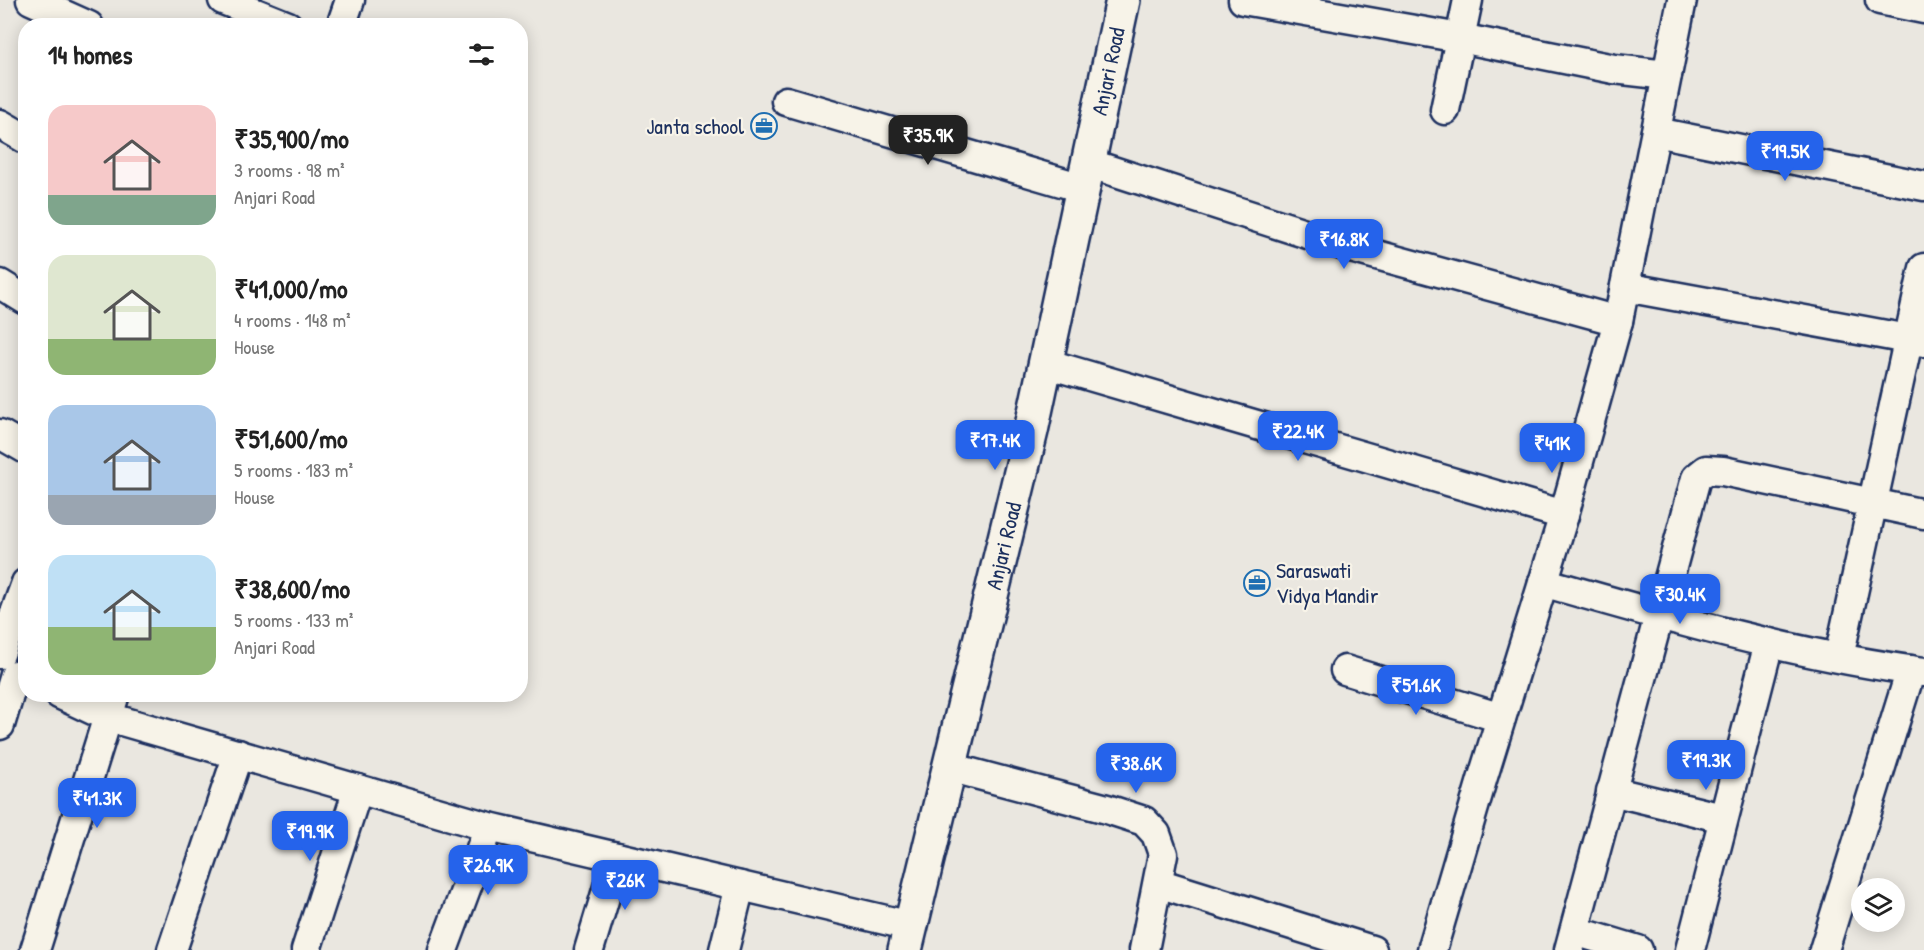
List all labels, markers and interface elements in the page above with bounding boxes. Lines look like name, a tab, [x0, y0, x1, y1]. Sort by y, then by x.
street label: Anjari Road	[1084, 24, 1132, 118]
text: 14 homes	[48, 37, 133, 72]
icon: filters	[465, 38, 498, 71]
place label: Janta school	[646, 111, 744, 141]
office icon: Janta school	[749, 111, 779, 141]
pin: ₹35.9K	[879, 115, 977, 166]
text: ₹35,900/mo	[234, 121, 349, 156]
text: ₹35.9K	[903, 121, 953, 148]
icon: home	[96, 129, 168, 201]
pin: ₹19.5K	[1736, 131, 1834, 182]
text: ₹19.5K	[1760, 137, 1810, 164]
text: 3 rooms · 98 m²	[234, 156, 345, 183]
text: Anjari Road	[234, 183, 315, 210]
pin: ₹16.8K	[1295, 219, 1393, 270]
text: ₹16.8K	[1319, 225, 1369, 252]
text: ₹41,000/mo	[234, 271, 347, 306]
icon: home	[96, 279, 168, 351]
text: 4 rooms · 148 m²	[234, 306, 351, 333]
text: House	[234, 333, 275, 360]
pin: ₹22.4K	[1249, 411, 1347, 462]
text: ₹22.4K	[1272, 417, 1324, 444]
pin: ₹17.4K	[946, 420, 1044, 471]
text: ₹51,600/mo	[234, 421, 347, 456]
pin: ₹41K	[1516, 423, 1588, 474]
text: ₹17.4K	[970, 426, 1020, 453]
icon: home	[96, 429, 168, 501]
text: ₹41K	[1534, 429, 1570, 456]
text: 5 rooms · 183 m²	[234, 456, 353, 483]
text: House	[234, 483, 275, 510]
street label: Anjari Road	[978, 499, 1028, 593]
place label: Saraswati Vidya Mandir	[1276, 555, 1379, 610]
office icon: Saraswati Vidya Mandir	[1242, 568, 1272, 598]
text: ₹38,600/mo	[234, 571, 350, 606]
pin: ₹30.4K	[1631, 574, 1729, 625]
icon: home	[96, 579, 168, 651]
text: ₹30.4K	[1654, 580, 1706, 607]
text: 5 rooms · 133 m²	[234, 606, 353, 633]
text: Anjari Road	[234, 633, 315, 660]
pin: ₹51.6K	[1367, 665, 1465, 716]
text: ₹51.6K	[1391, 671, 1441, 698]
pin: ₹19.3K	[1657, 740, 1755, 791]
pin: ₹38.6K	[1087, 743, 1185, 794]
text: ₹19.3K	[1681, 746, 1731, 773]
text: ₹38.6K	[1110, 749, 1162, 776]
pin: ₹41.3K	[48, 778, 146, 829]
text: ₹41.3K	[72, 784, 122, 811]
pin: ₹19.9K	[261, 811, 359, 862]
text: ₹19.9K	[286, 817, 334, 844]
pin: ₹26.9K	[439, 845, 537, 896]
text: ₹26.9K	[463, 851, 513, 878]
pin: ₹26K	[589, 860, 661, 911]
text: ₹26K	[605, 866, 645, 893]
map controls	[1851, 878, 1905, 932]
button: layers	[1851, 878, 1905, 932]

